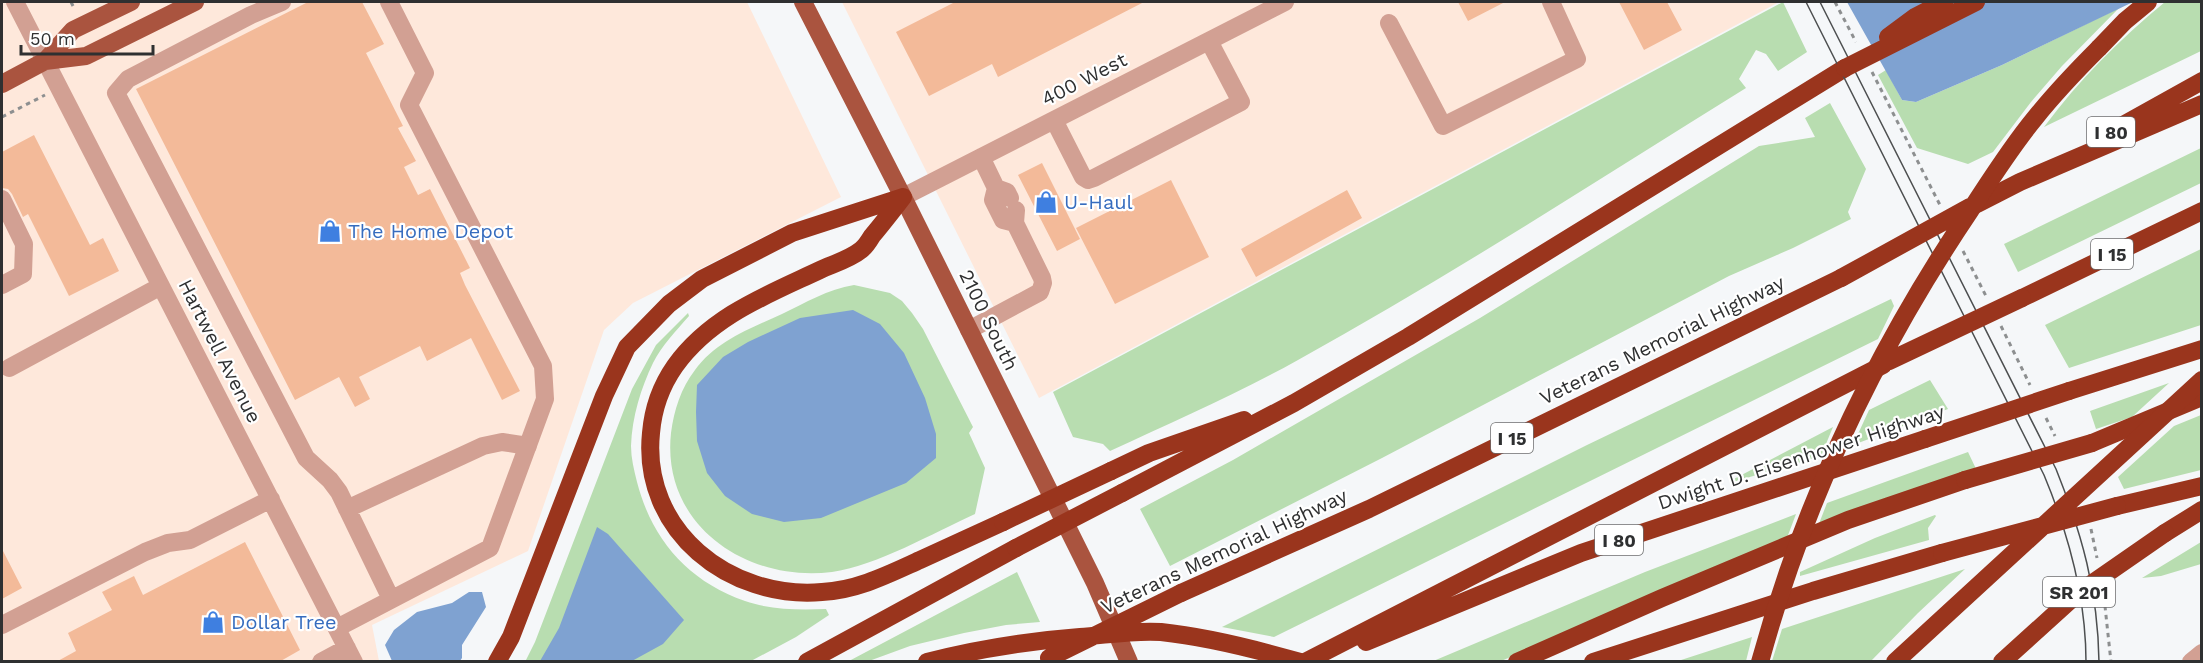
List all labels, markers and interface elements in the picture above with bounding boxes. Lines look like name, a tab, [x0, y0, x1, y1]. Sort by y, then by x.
scale bar	[21, 18, 153, 56]
text: 50 m	[30, 28, 75, 49]
street label: 400 West	[1037, 47, 1131, 111]
road number: I 80	[2087, 117, 2135, 147]
shop icon: U-Haul	[1033, 189, 1059, 215]
place label: U-Haul	[1064, 190, 1133, 214]
shop icon: The Home Depot	[317, 218, 343, 244]
place label: The Home Depot	[348, 219, 514, 243]
road number: I 15	[2091, 239, 2133, 269]
street label: 2100 South	[954, 266, 1024, 374]
street label: Veterans Memorial Highway	[1536, 270, 1789, 410]
street label: Hartwell Avenue	[173, 275, 267, 427]
street label: Dwight D. Eisenhower Highway	[1655, 399, 1948, 515]
road number: I 15	[1491, 423, 1533, 453]
street label: Veterans Memorial Highway	[1097, 483, 1352, 619]
road number: I 80	[1595, 525, 1643, 555]
road number: SR 201	[2043, 577, 2115, 607]
shop icon: Dollar Tree	[200, 609, 226, 635]
place label: Dollar Tree	[231, 610, 337, 634]

